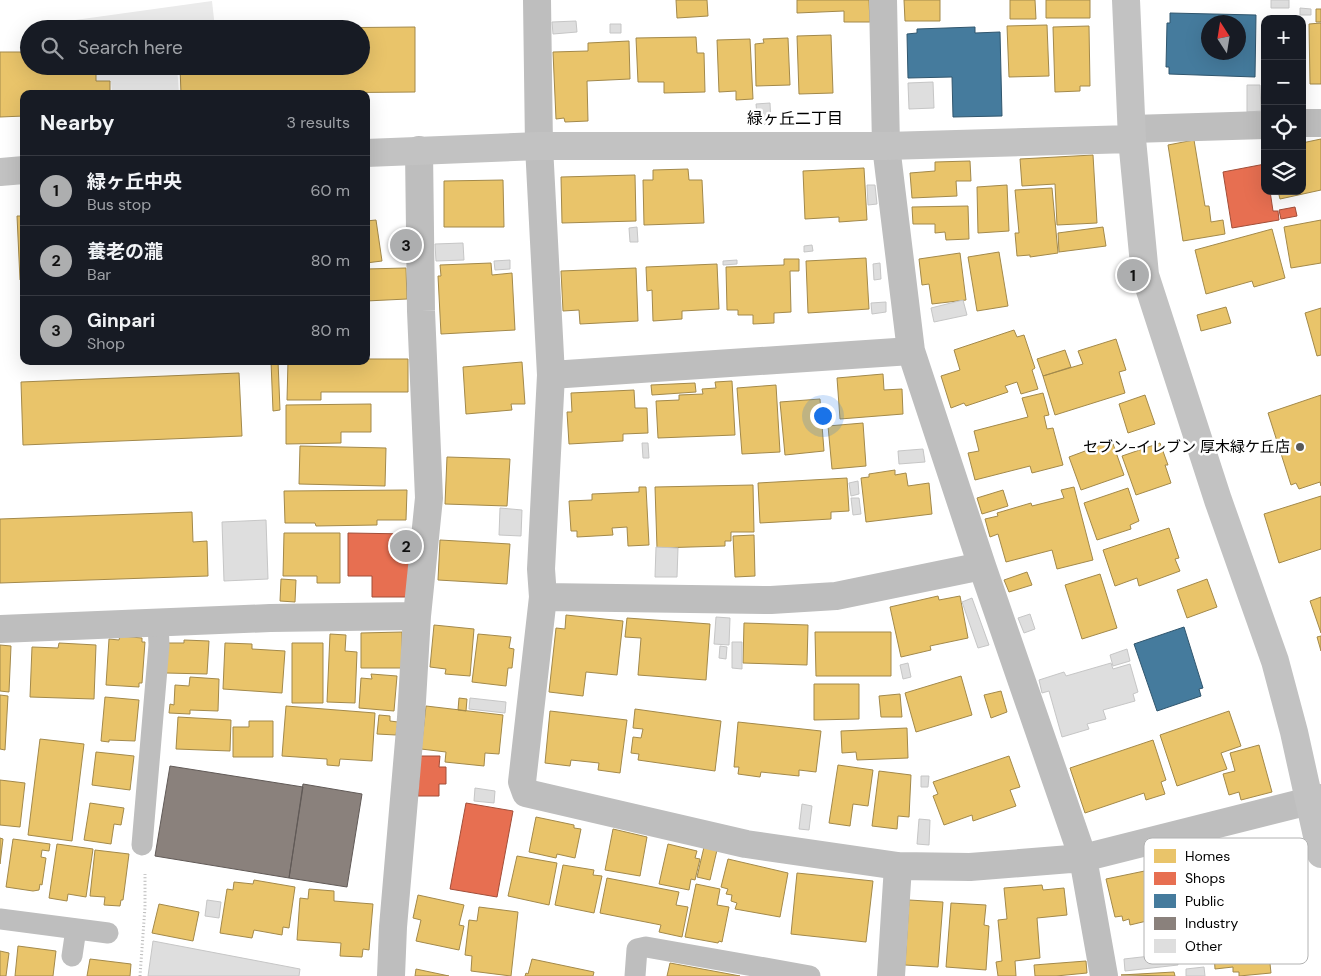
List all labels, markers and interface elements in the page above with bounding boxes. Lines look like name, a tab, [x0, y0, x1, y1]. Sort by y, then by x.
north arrow	[1201, 15, 1246, 60]
map controls	[1261, 15, 1306, 195]
button: +	[1261, 15, 1306, 60]
search box	[20, 20, 370, 75]
icon: search	[38, 34, 66, 62]
text: Search here	[78, 35, 183, 60]
button: −	[1261, 60, 1306, 105]
button: locate	[1261, 105, 1306, 150]
district label: 緑ヶ丘二丁目	[747, 108, 843, 129]
text: Nearby	[40, 109, 114, 137]
text: 3 results	[287, 112, 350, 133]
button: layers	[1261, 150, 1306, 195]
text: 緑ヶ丘中央	[87, 169, 182, 194]
text: 1	[53, 180, 59, 201]
text: 60 m	[310, 180, 350, 201]
text: Bus stop	[87, 194, 151, 215]
pin: 3	[390, 226, 422, 264]
text: 養老の瀧	[87, 239, 163, 264]
text: 2	[51, 250, 61, 271]
text: 80 m	[311, 250, 350, 271]
pin: 1	[1117, 256, 1149, 294]
text: Bar	[87, 264, 111, 285]
text: Ginpari	[87, 308, 155, 333]
text: 3	[51, 320, 61, 341]
text: 80 m	[311, 320, 350, 341]
text: Shop	[87, 333, 125, 354]
your location	[810, 403, 836, 429]
place label: セブン-イレブン 厚木緑ケ丘店	[1083, 437, 1290, 457]
marker: セブン-イレブン 厚木緑ケ丘店	[1294, 441, 1306, 453]
pin: 2	[390, 527, 422, 565]
legend	[1144, 838, 1308, 964]
text: Homes	[1185, 847, 1230, 865]
text: Shops	[1185, 869, 1225, 887]
text: Public	[1185, 892, 1224, 910]
text: Industry	[1185, 914, 1238, 932]
text: Other	[1185, 937, 1223, 955]

